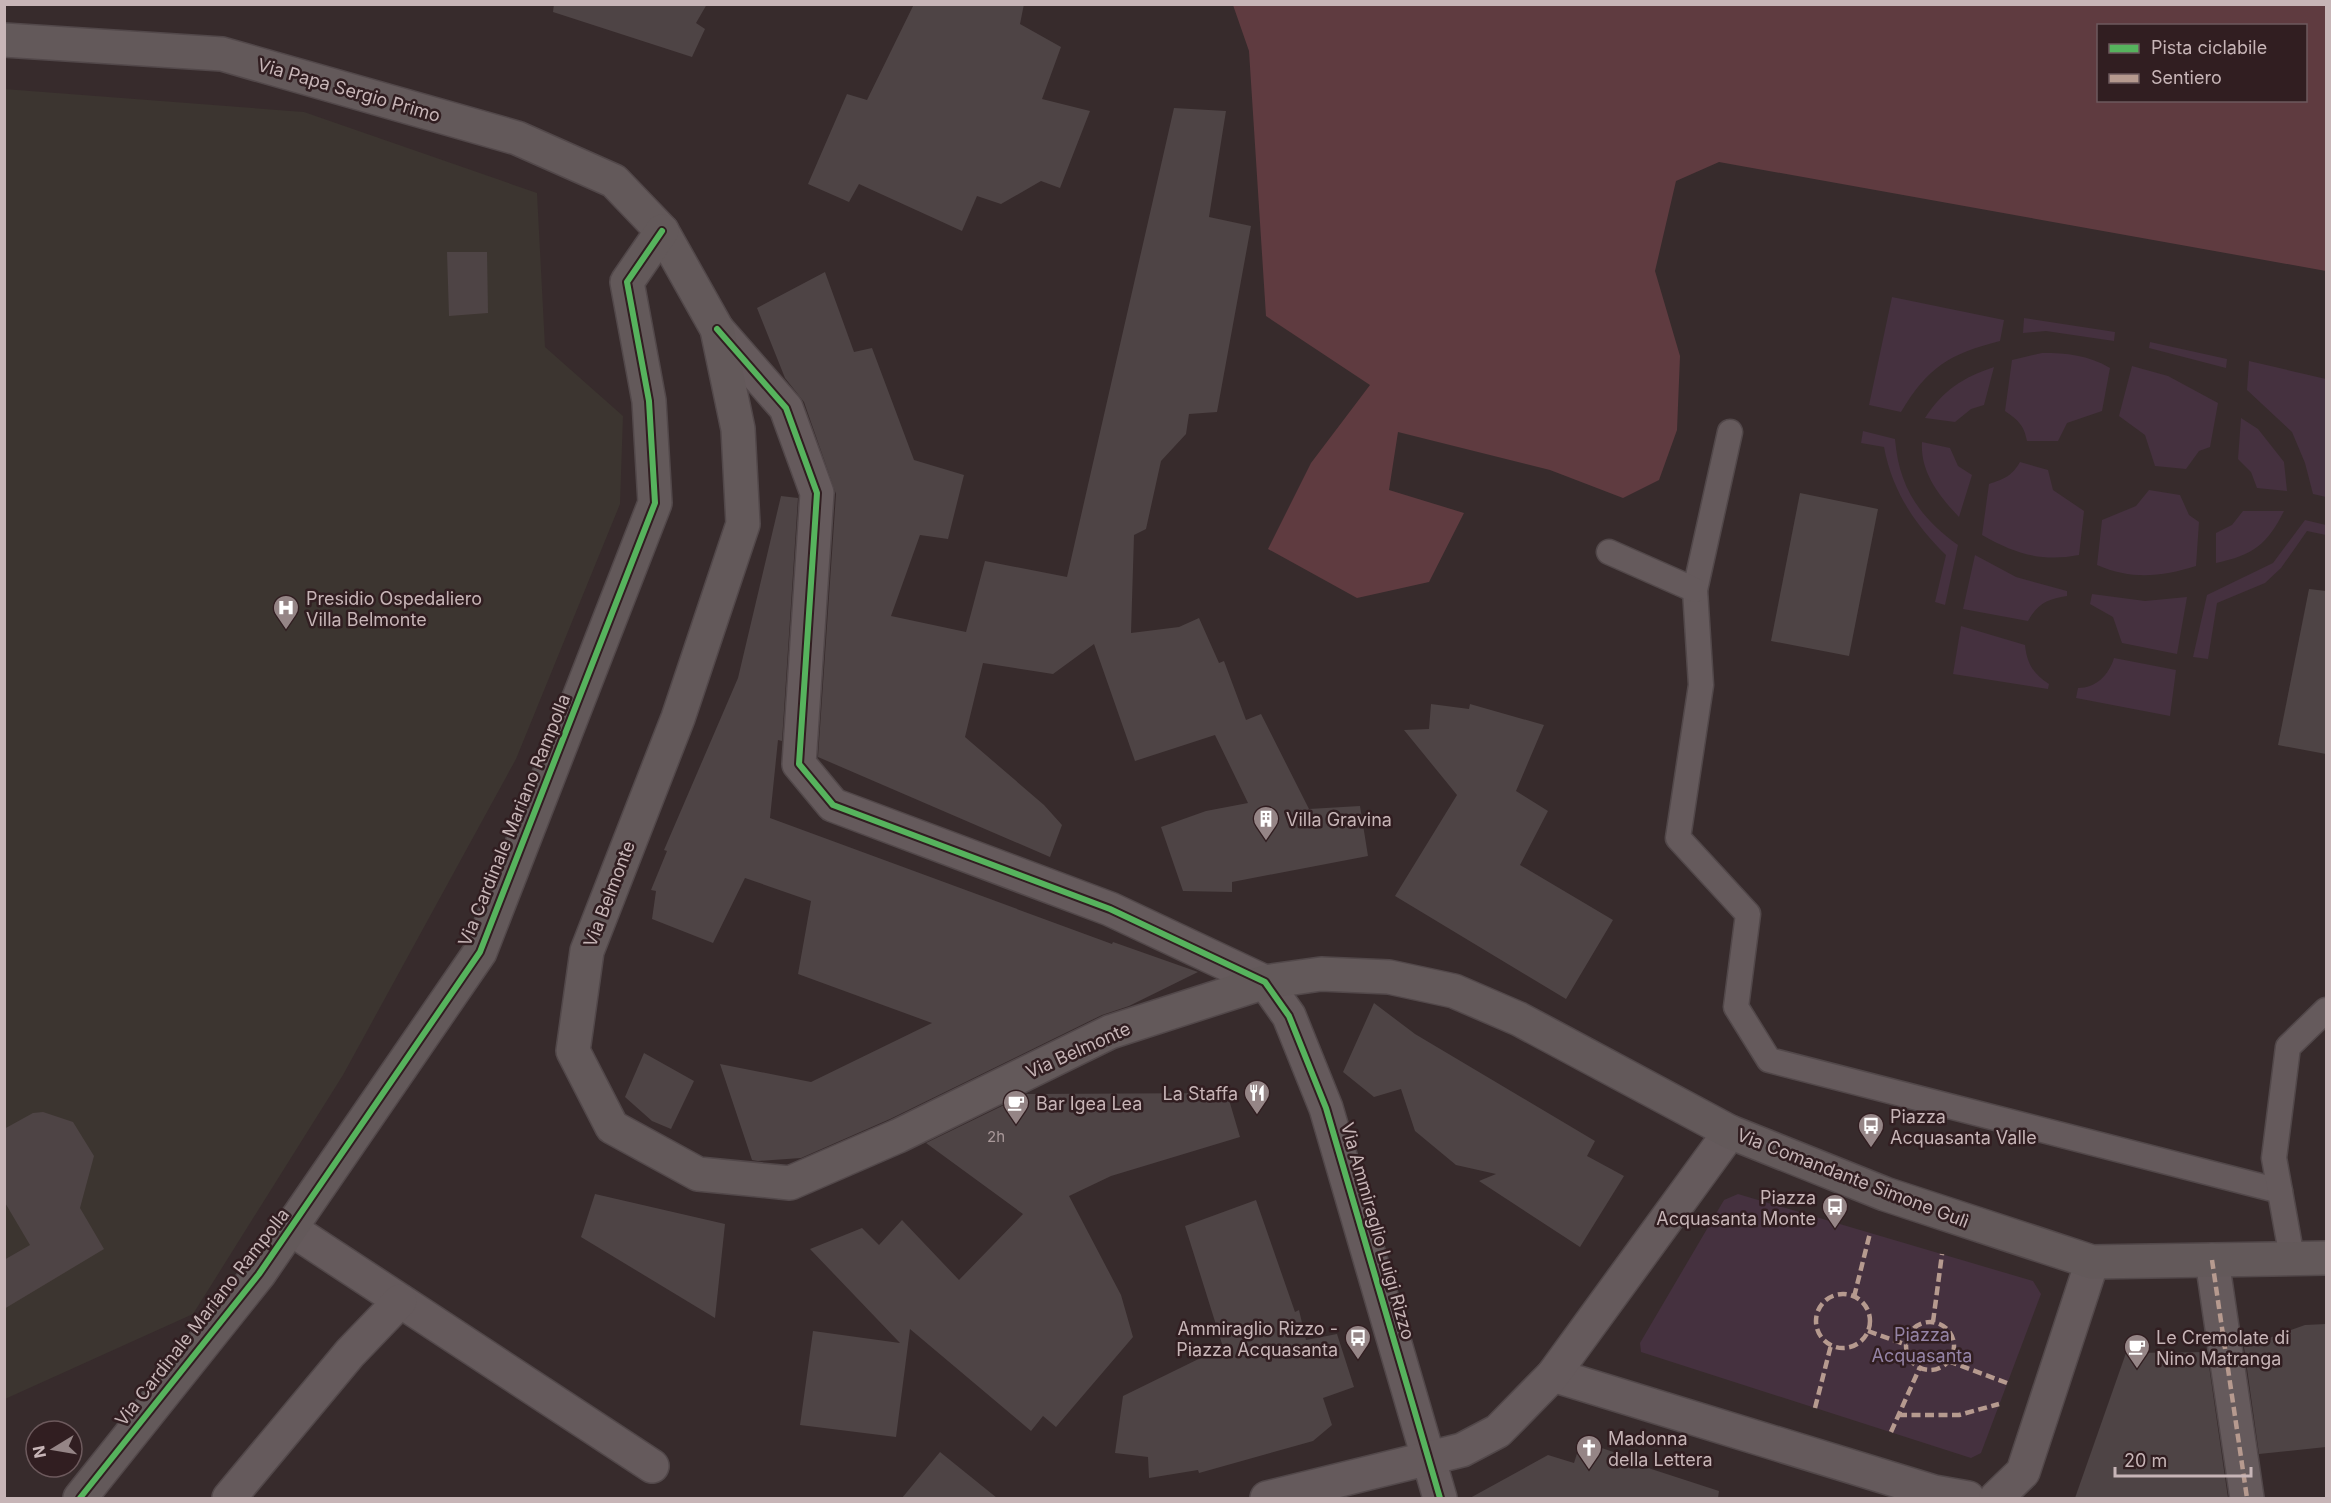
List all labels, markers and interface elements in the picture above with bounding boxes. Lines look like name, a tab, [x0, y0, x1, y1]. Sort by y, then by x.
legend	[2097, 24, 2307, 102]
text: Pista ciclabile	[2151, 37, 2267, 58]
street label: Via Papa Sergio Primo	[255, 54, 443, 126]
text: Sentiero	[2151, 67, 2222, 88]
place label: Presidio Ospedaliero Villa Belmonte	[306, 588, 482, 630]
hospital icon: Presidio Ospedaliero Villa Belmonte	[271, 593, 301, 631]
street label: Via Cardinale Mariano Rampolla	[454, 691, 574, 949]
building icon: Villa Gravina	[1251, 804, 1281, 842]
place label: Villa Gravina	[1286, 809, 1392, 830]
street label: Via Belmonte	[579, 838, 639, 950]
street label: Via Belmonte	[1023, 1018, 1133, 1082]
restaurant icon: La Staffa	[1242, 1078, 1272, 1116]
place label: La Staffa	[1163, 1083, 1238, 1104]
cafe icon: Bar Igea Lea	[1001, 1088, 1031, 1126]
place label: Bar Igea Lea	[1036, 1093, 1142, 1114]
place label: Piazza Acquasanta Valle	[1890, 1106, 2037, 1148]
bus stop icon: Piazza Acquasanta Valle	[1856, 1111, 1886, 1149]
street label: Via Ammiraglio Luigi Rizzo	[1337, 1120, 1419, 1342]
street label: Via Comandante Simone Gulì	[1734, 1124, 1972, 1232]
house number: 2h	[987, 1127, 1005, 1146]
place label: Piazza Acquasanta Monte	[1656, 1187, 1816, 1229]
bus stop icon: Piazza Acquasanta Monte	[1820, 1192, 1850, 1230]
street label: Via Cardinale Mariano Rampolla	[111, 1204, 293, 1430]
place label: Ammiraglio Rizzo - Piazza Acquasanta	[1176, 1318, 1338, 1360]
bus stop icon: Ammiraglio Rizzo - Piazza Acquasanta	[1343, 1323, 1373, 1361]
park label: Piazza Acquasanta	[1872, 1324, 1972, 1366]
place label: Le Cremolate di Nino Matranga	[2156, 1327, 2290, 1369]
cafe icon: Le Cremolate di Nino Matranga	[2122, 1332, 2152, 1370]
north arrow	[24, 1419, 84, 1479]
place label: Madonna della Lettera	[1608, 1428, 1713, 1470]
church icon: Madonna della Lettera	[1574, 1433, 1604, 1471]
scale bar	[2115, 1440, 2252, 1478]
text: N	[28, 1444, 50, 1460]
text: 20 m	[2124, 1450, 2167, 1471]

